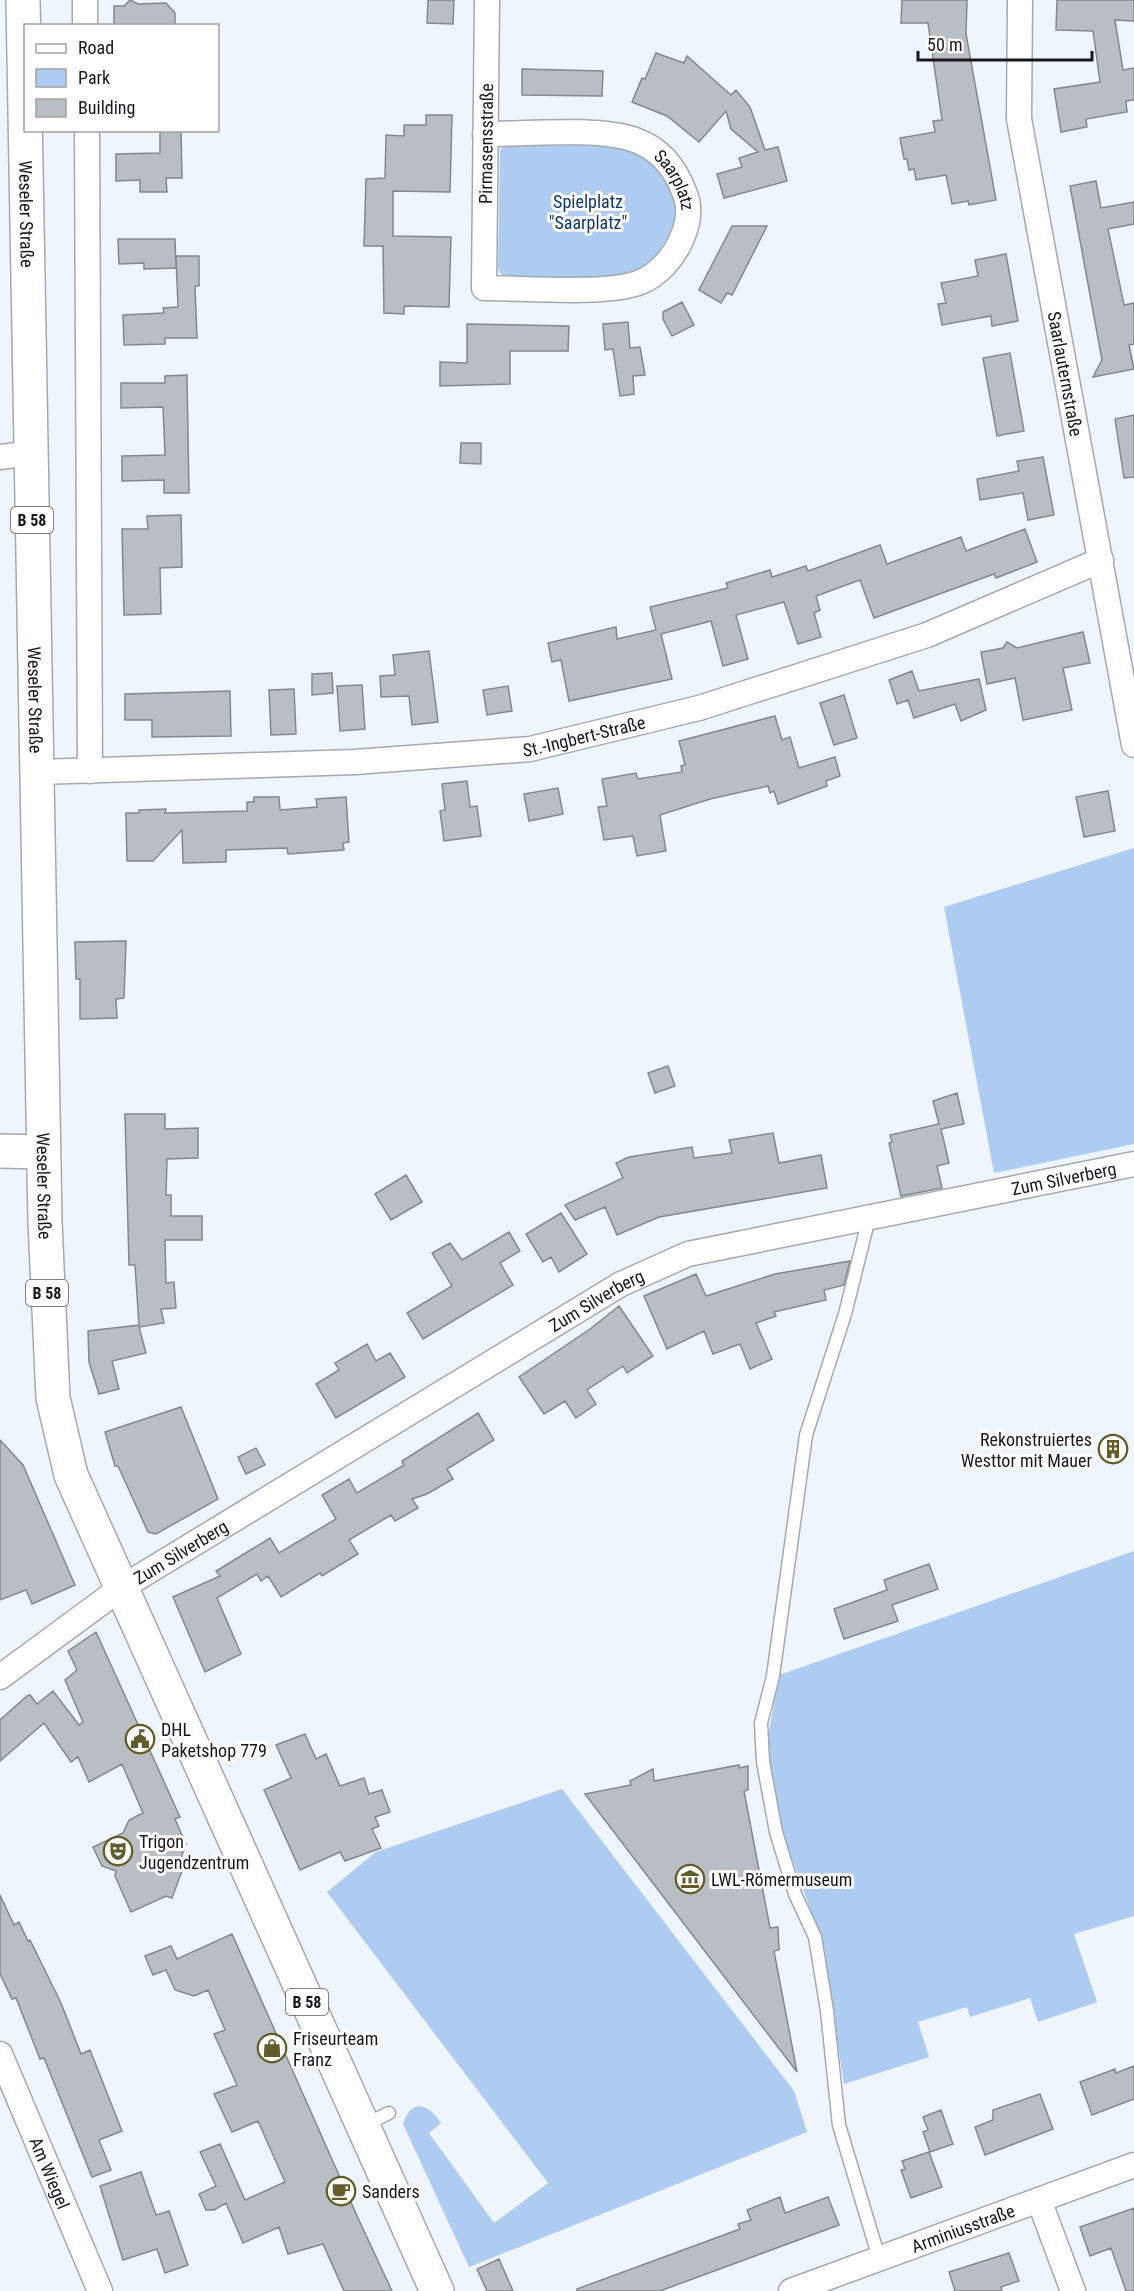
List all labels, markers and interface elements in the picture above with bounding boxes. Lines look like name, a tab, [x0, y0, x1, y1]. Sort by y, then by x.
legend	[24, 24, 219, 132]
scale bar	[918, 24, 1092, 62]
text: 50 m	[927, 34, 962, 55]
text: Road	[78, 37, 114, 58]
text: Park	[78, 67, 110, 88]
street label: Pirmasensstraße	[474, 83, 497, 204]
text: Building	[78, 97, 135, 118]
street label: Saarplatz	[650, 145, 699, 211]
street label: Weseler Straße	[15, 160, 38, 268]
park label: Spielplatz "Saarplatz"	[549, 191, 627, 233]
street label: Saarlauternstraße	[1044, 310, 1088, 438]
road number: B 58	[11, 507, 53, 533]
street label: Weseler Straße	[24, 646, 47, 754]
street label: St.-Ingbert-Straße	[522, 711, 647, 760]
street label: Weseler Straße	[33, 1132, 56, 1240]
street label: Zum Silverberg	[1009, 1157, 1118, 1199]
street label: Zum Silverberg	[545, 1265, 647, 1336]
road number: B 58	[26, 1280, 68, 1306]
place label: Rekonstruiertes Westtor mit Mauer	[961, 1429, 1093, 1471]
building icon: Rekonstruiertes Westtor mit Mauer	[1097, 1433, 1129, 1465]
street label: Zum Silverberg	[130, 1515, 232, 1588]
place label: DHL Paketshop 779	[161, 1719, 267, 1761]
public building icon: DHL Paketshop 779	[124, 1723, 156, 1755]
place label: Trigon Jugendzentrum	[139, 1831, 249, 1873]
theatre icon: Trigon Jugendzentrum	[102, 1835, 134, 1867]
museum icon: LWL-Römermuseum	[674, 1863, 706, 1895]
place label: LWL-Römermuseum	[711, 1869, 852, 1890]
road number: B 58	[286, 1989, 328, 2015]
place label: Friseurteam Franz	[293, 2028, 378, 2070]
shop icon: Friseurteam Franz	[256, 2032, 288, 2064]
street label: Am Wiegel	[26, 2134, 75, 2212]
cafe icon: Sanders	[325, 2175, 357, 2207]
place label: Sanders	[362, 2181, 420, 2202]
street label: Arminiusstraße	[908, 2199, 1017, 2256]

